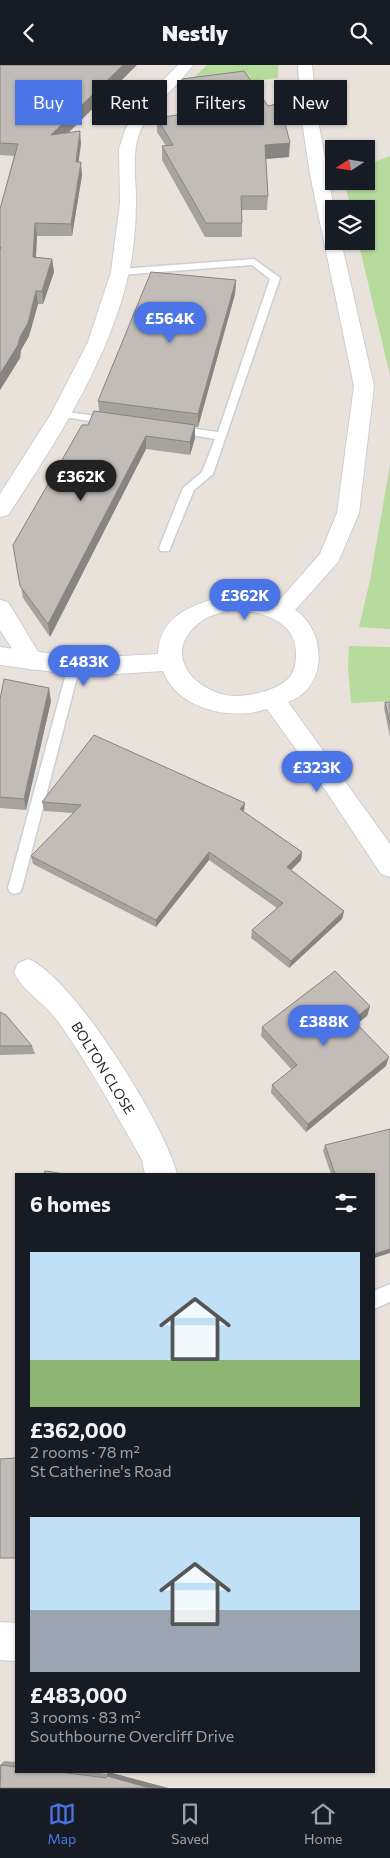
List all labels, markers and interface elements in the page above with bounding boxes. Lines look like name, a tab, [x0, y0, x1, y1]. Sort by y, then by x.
icon: back	[15, 19, 43, 47]
text: Nestly	[162, 19, 228, 46]
icon: search	[347, 19, 375, 47]
chip: Buy	[15, 80, 82, 125]
chip: Rent	[92, 80, 167, 125]
chip: Filters	[177, 80, 264, 125]
chip: New	[274, 80, 347, 125]
north arrow	[325, 140, 375, 190]
map controls	[325, 140, 375, 250]
button: layers	[325, 200, 375, 250]
pin: £564K	[135, 301, 205, 344]
text: £564K	[145, 308, 195, 327]
pin: £362K	[46, 459, 116, 502]
text: £362K	[56, 466, 106, 485]
pin: £362K	[210, 579, 280, 621]
text: £362K	[220, 585, 270, 604]
pin: £483K	[49, 645, 119, 687]
text: £483K	[59, 651, 109, 670]
pin: £323K	[282, 751, 352, 793]
text: £323K	[293, 757, 341, 776]
pin: £388K	[289, 1005, 359, 1047]
text: £388K	[299, 1011, 349, 1030]
street label: BOLTON CLOSE	[68, 1018, 139, 1117]
icon: filters	[332, 1189, 360, 1217]
text: 6 homes	[30, 1191, 111, 1216]
icon: home	[150, 1284, 240, 1374]
text: £362,000	[30, 1417, 127, 1442]
text: 2 rooms · 78 m²	[30, 1442, 140, 1461]
text: St Catherine's Road	[30, 1461, 171, 1480]
icon: home	[150, 1549, 240, 1639]
text: £483,000	[30, 1682, 127, 1707]
text: 3 rooms · 83 m²	[30, 1707, 141, 1726]
text: Southbourne Overcliff Drive	[30, 1726, 234, 1745]
tab: Map	[47, 1800, 76, 1847]
tab: Saved	[171, 1800, 209, 1847]
tab: Home	[304, 1800, 343, 1847]

